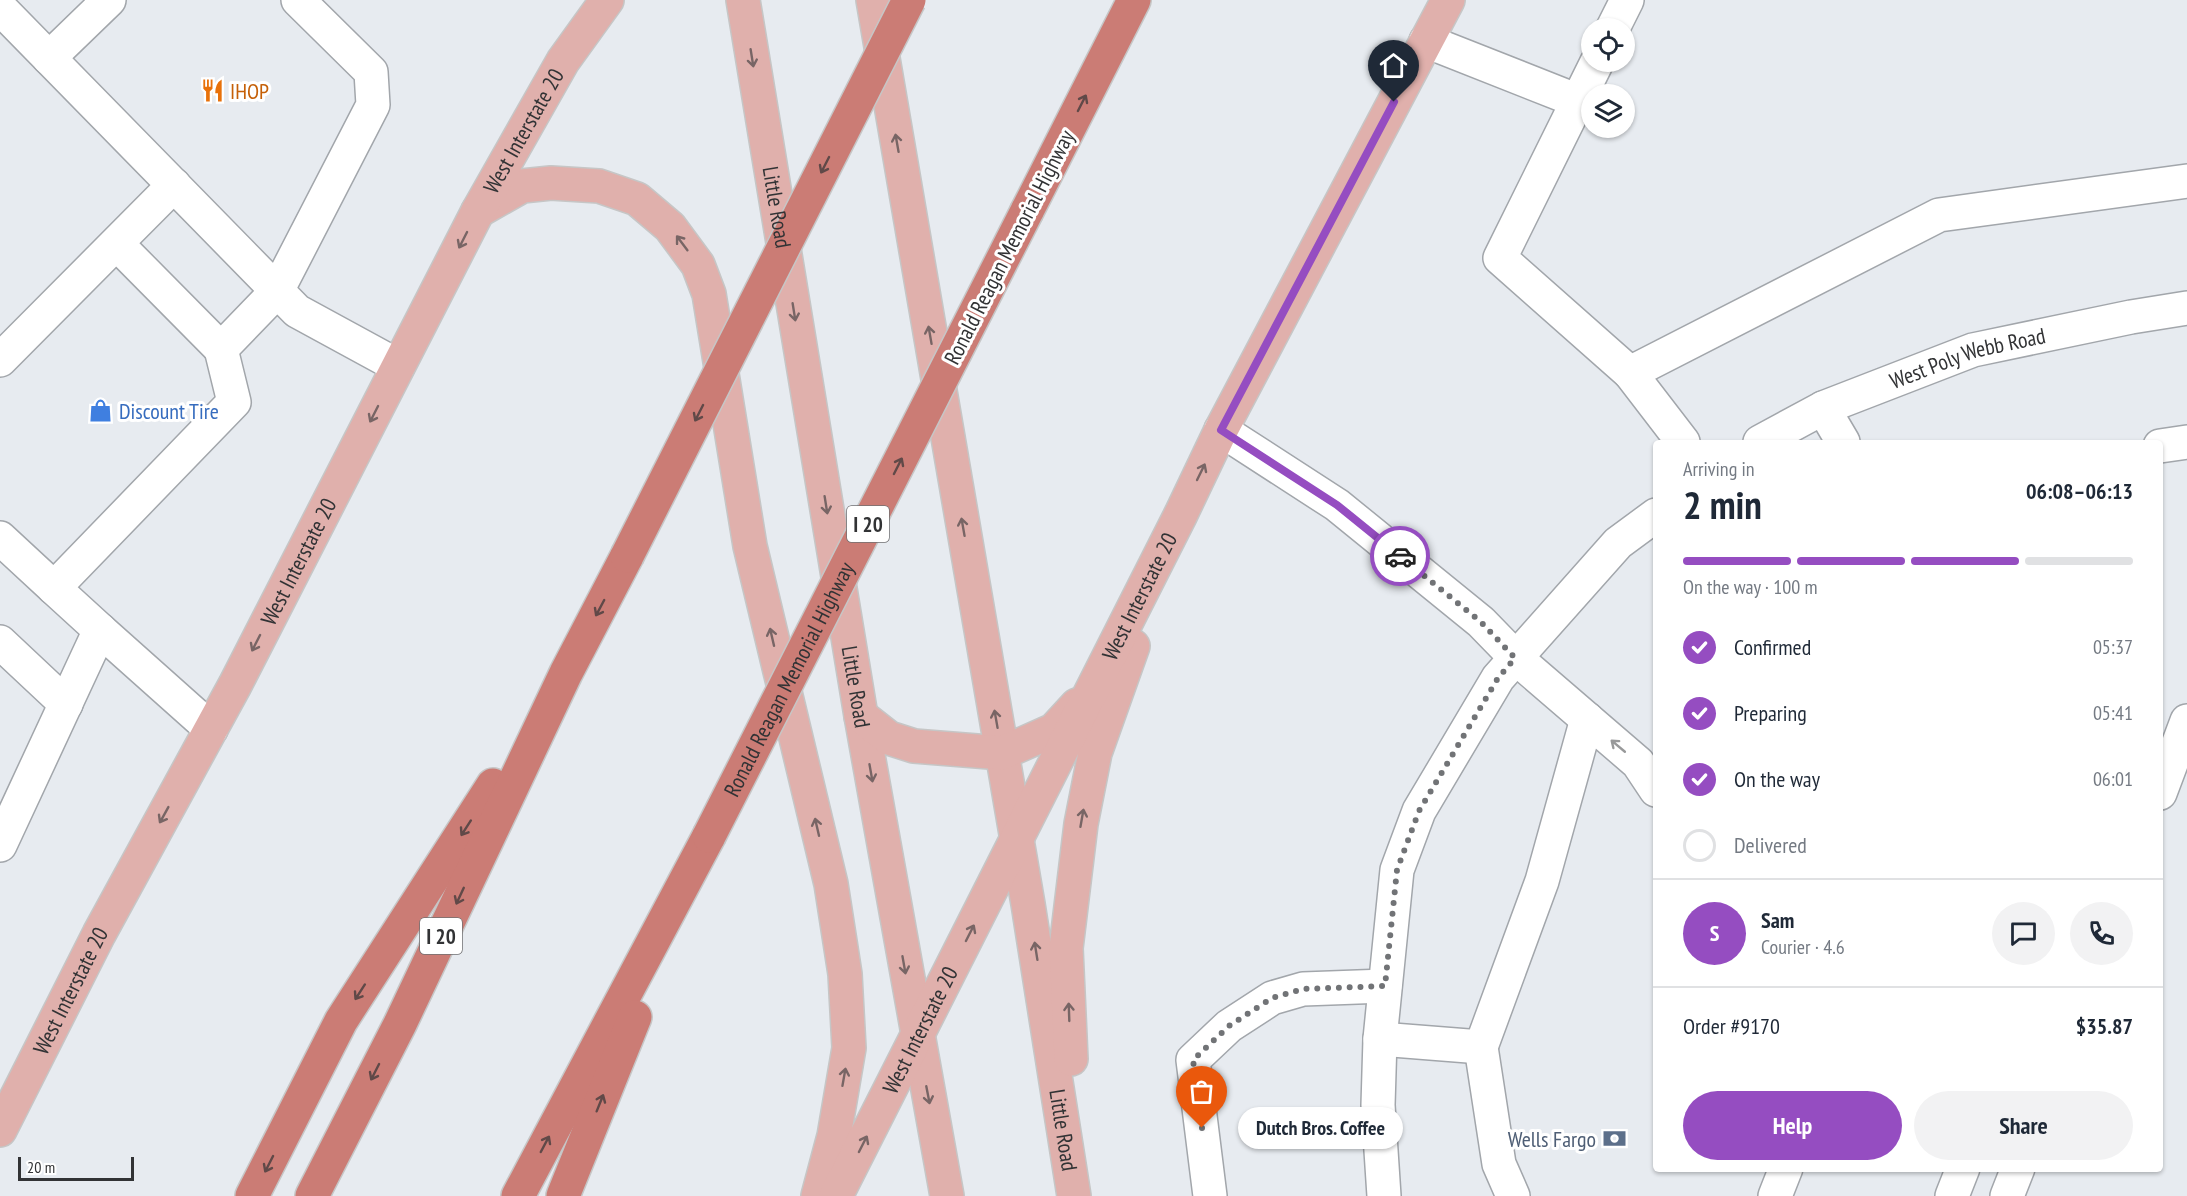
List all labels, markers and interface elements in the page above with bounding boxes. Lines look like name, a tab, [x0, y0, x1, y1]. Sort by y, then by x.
map controls	[1581, 18, 1635, 138]
button: locate	[1581, 18, 1635, 72]
pin	[1368, 40, 1419, 102]
one-way arrow	[747, 47, 758, 67]
icon: home	[1377, 49, 1410, 82]
street label: West Interstate 20	[477, 64, 570, 198]
place label: IHOP	[230, 77, 269, 105]
restaurant icon: IHOP	[199, 78, 225, 104]
button: layers	[1581, 84, 1635, 138]
one-way arrow	[1077, 94, 1089, 112]
street label: Ronald Reagan Memorial Highway	[938, 124, 1081, 369]
one-way arrow	[891, 133, 902, 153]
one-way arrow	[819, 155, 831, 173]
street label: Little Road	[757, 164, 798, 250]
one-way arrow	[457, 231, 469, 248]
one-way arrow	[676, 236, 688, 252]
one-way arrow	[789, 302, 800, 322]
street label: West Poly Webb Road	[1886, 321, 2048, 395]
one-way arrow	[924, 326, 935, 345]
place label: Discount Tire	[119, 397, 219, 425]
shop icon: Discount Tire	[88, 398, 114, 424]
one-way arrow	[368, 404, 379, 422]
one-way arrow	[693, 404, 704, 422]
text: Arriving in	[1683, 456, 1755, 482]
one-way arrow	[892, 457, 904, 475]
one-way arrow	[1196, 463, 1208, 481]
text: 06:08–06:13	[2026, 477, 2133, 505]
text: 2 min	[1683, 479, 1762, 530]
street label: West Interstate 20	[254, 493, 342, 630]
one-way arrow	[821, 494, 832, 514]
road number: I 20	[847, 506, 889, 542]
one-way arrow	[957, 518, 968, 537]
courier	[1370, 526, 1430, 586]
street label: West Interstate 20	[1096, 528, 1183, 665]
icon: car	[1384, 540, 1417, 573]
street label: Ronald Reagan Memorial Highway	[717, 556, 860, 801]
text: On the way · 100 m	[1683, 574, 1818, 600]
one-way arrow	[594, 598, 605, 616]
one-way arrow	[766, 628, 777, 647]
icon: check	[1683, 631, 1716, 664]
text: Confirmed	[1734, 633, 1811, 661]
one-way arrow	[250, 634, 262, 652]
text: 05:37	[2093, 634, 2133, 660]
street label: Little Road	[836, 644, 877, 730]
icon: check	[1683, 697, 1716, 730]
text: Preparing	[1734, 699, 1807, 727]
text: 05:41	[2093, 700, 2133, 726]
one-way arrow	[990, 710, 1001, 730]
one-way arrow	[1611, 739, 1626, 753]
one-way arrow	[866, 763, 877, 783]
icon: check	[1683, 763, 1716, 796]
text: On the way	[1734, 765, 1820, 793]
text: 06:01	[2093, 766, 2133, 792]
one-way arrow	[158, 806, 170, 823]
one-way arrow	[1077, 808, 1088, 828]
one-way arrow	[811, 818, 823, 837]
one-way arrow	[459, 819, 471, 836]
text: Delivered	[1734, 831, 1807, 859]
one-way arrow	[453, 887, 465, 905]
button: chat	[1992, 902, 2055, 965]
button: phone	[2070, 902, 2133, 965]
text: Sam	[1761, 906, 1794, 934]
road number: I 20	[420, 918, 462, 954]
text: S	[1710, 919, 1719, 947]
street label: West Interstate 20	[27, 922, 114, 1059]
one-way arrow	[965, 924, 976, 942]
text: Courier · 4.6	[1761, 934, 1845, 960]
one-way arrow	[1030, 942, 1041, 962]
one-way arrow	[899, 955, 910, 975]
street label: West Interstate 20	[876, 962, 964, 1098]
one-way arrow	[354, 983, 366, 1000]
one-way arrow	[1063, 1002, 1074, 1022]
text: Order #9170	[1683, 1012, 1780, 1040]
text: $35.87	[2076, 1012, 2133, 1040]
one-way arrow	[369, 1063, 381, 1080]
pin	[1176, 1066, 1227, 1128]
one-way arrow	[839, 1068, 850, 1088]
icon: bag	[1185, 1075, 1218, 1108]
one-way arrow	[923, 1085, 934, 1104]
street label: Little Road	[1043, 1087, 1084, 1173]
button: Help	[1683, 1091, 1902, 1160]
button: Share	[1914, 1091, 2133, 1160]
one-way arrow	[595, 1094, 606, 1112]
callout: Dutch Bros. Coffee	[1238, 1107, 1403, 1149]
text: Dutch Bros. Coffee	[1256, 1115, 1385, 1141]
place label: Wells Fargo	[1508, 1125, 1596, 1153]
bank icon: Wells Fargo	[1601, 1126, 1627, 1152]
one-way arrow	[857, 1135, 869, 1153]
one-way arrow	[540, 1136, 551, 1154]
scale bar	[18, 1154, 134, 1182]
one-way arrow	[262, 1154, 274, 1172]
text: 20 m	[27, 1157, 55, 1177]

